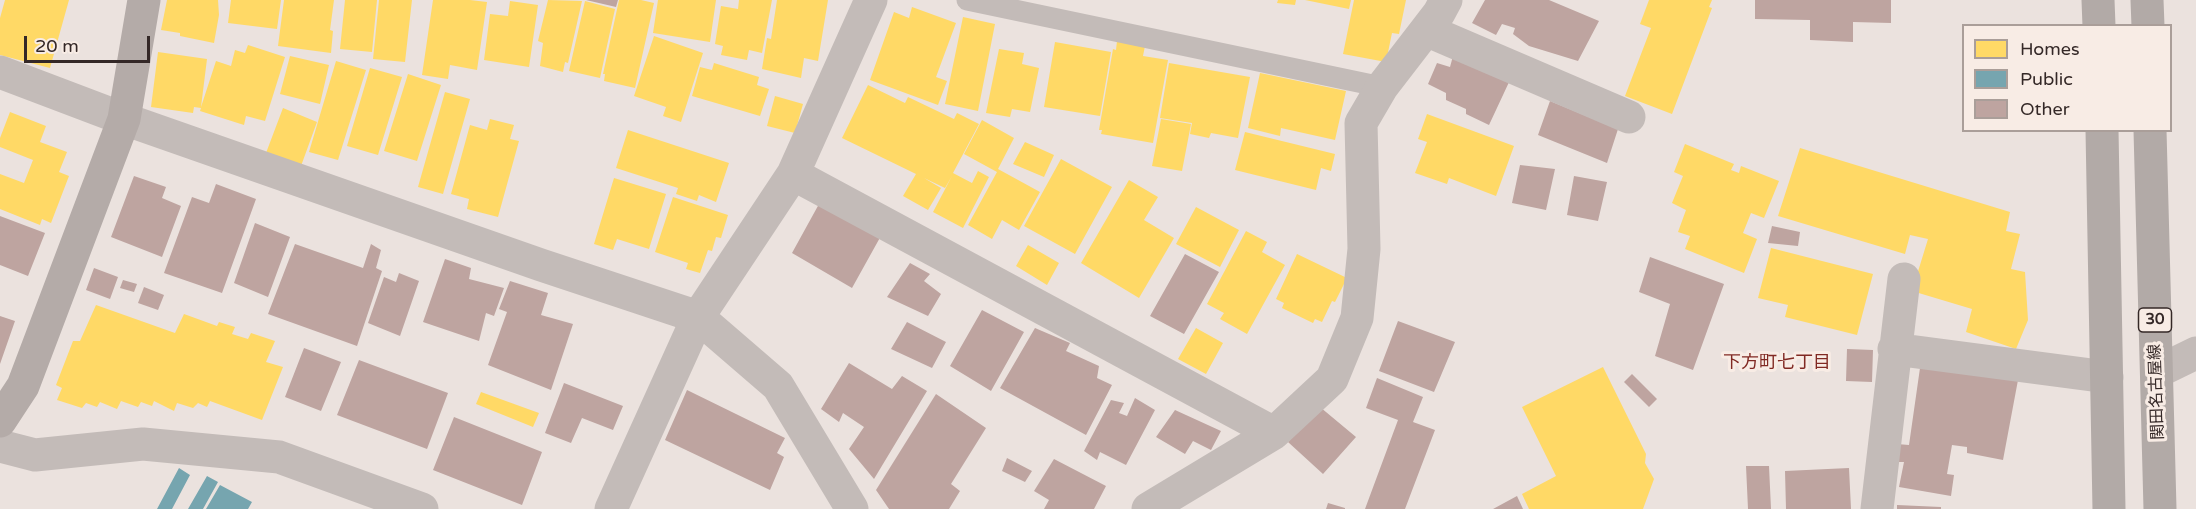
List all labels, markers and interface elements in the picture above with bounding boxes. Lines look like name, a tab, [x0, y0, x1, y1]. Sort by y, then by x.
scale bar	[27, 24, 153, 62]
legend	[1962, 24, 2172, 132]
text: 20 m	[35, 35, 79, 57]
text: Homes	[2020, 38, 2080, 60]
text: Public	[2020, 68, 2073, 90]
text: Other	[2020, 98, 2070, 120]
road number: 30	[2138, 308, 2172, 332]
street label: 関田名古屋線	[2146, 344, 2168, 440]
district label: 下方町七丁目	[1723, 352, 1831, 374]

